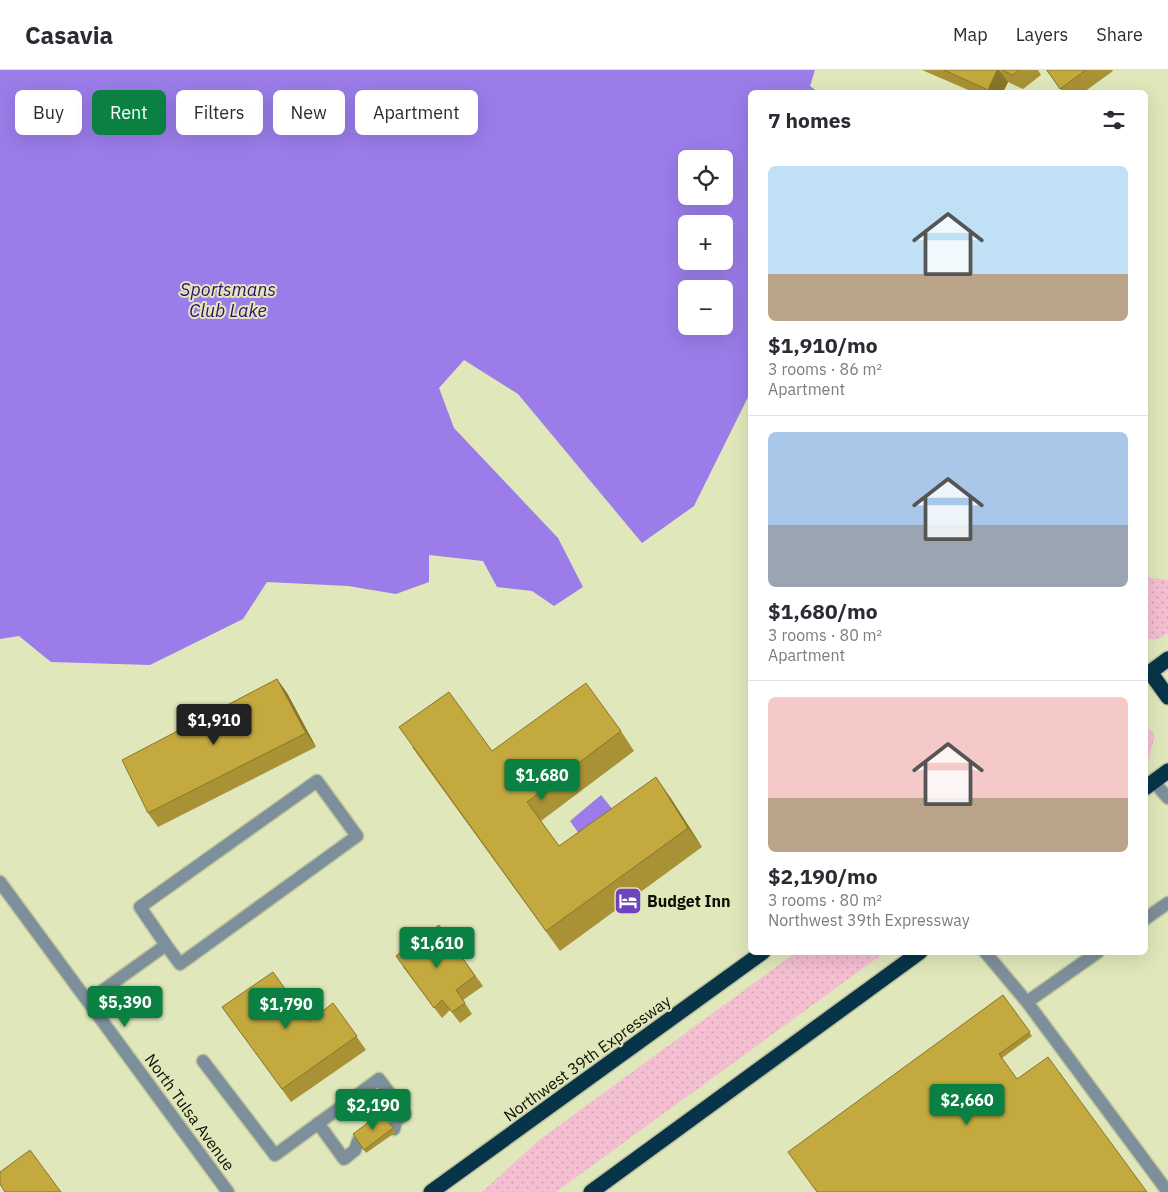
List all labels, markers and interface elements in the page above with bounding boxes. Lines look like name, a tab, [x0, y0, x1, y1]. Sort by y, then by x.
text: Casavia	[25, 19, 113, 51]
text: Map	[953, 23, 988, 46]
text: Layers	[1016, 23, 1068, 46]
text: Share	[1096, 23, 1143, 46]
chip: Buy	[15, 90, 82, 135]
chip: Rent	[92, 90, 166, 135]
chip: Filters	[176, 90, 263, 135]
chip: New	[273, 90, 345, 135]
chip: Apartment	[355, 90, 478, 135]
text: 7 homes	[768, 106, 851, 134]
icon: filters	[1100, 106, 1128, 134]
map controls	[678, 150, 733, 335]
button: locate	[678, 150, 733, 205]
icon: home	[903, 199, 993, 289]
button: +	[678, 215, 733, 270]
water label: Sportsmans Club Lake	[180, 278, 276, 322]
button: −	[678, 280, 733, 335]
text: $1,910/mo	[768, 331, 878, 359]
text: 3 rooms · 86 m²	[768, 359, 882, 379]
text: Apartment	[768, 379, 845, 399]
icon: home	[903, 464, 993, 554]
text: $1,680/mo	[768, 597, 878, 625]
text: 3 rooms · 80 m²	[768, 625, 882, 645]
text: Apartment	[768, 645, 845, 665]
pin: $1,910	[173, 704, 255, 746]
text: $1,910	[188, 710, 240, 730]
icon: home	[903, 729, 993, 819]
pin: $1,680	[501, 758, 583, 801]
text: $1,680	[516, 765, 568, 785]
text: $2,190/mo	[768, 862, 878, 890]
hotel icon: Budget Inn	[613, 886, 643, 916]
text: 3 rooms · 80 m²	[768, 890, 882, 910]
place label: Budget Inn	[647, 891, 731, 911]
text: Northwest 39th Expressway	[768, 910, 970, 930]
pin: $1,610	[396, 926, 478, 969]
text: $1,610	[411, 933, 463, 953]
pin: $5,390	[84, 986, 166, 1028]
pin: $1,790	[245, 988, 327, 1030]
street label: Northwest 39th Expressway	[499, 991, 675, 1125]
text: $5,390	[99, 992, 151, 1012]
text: $1,790	[260, 994, 312, 1014]
street label: North Tulsa Avenue	[141, 1049, 239, 1175]
pin: $2,660	[926, 1084, 1008, 1126]
pin: $2,190	[332, 1088, 414, 1131]
text: $2,660	[941, 1090, 993, 1110]
text: $2,190	[347, 1095, 399, 1115]

